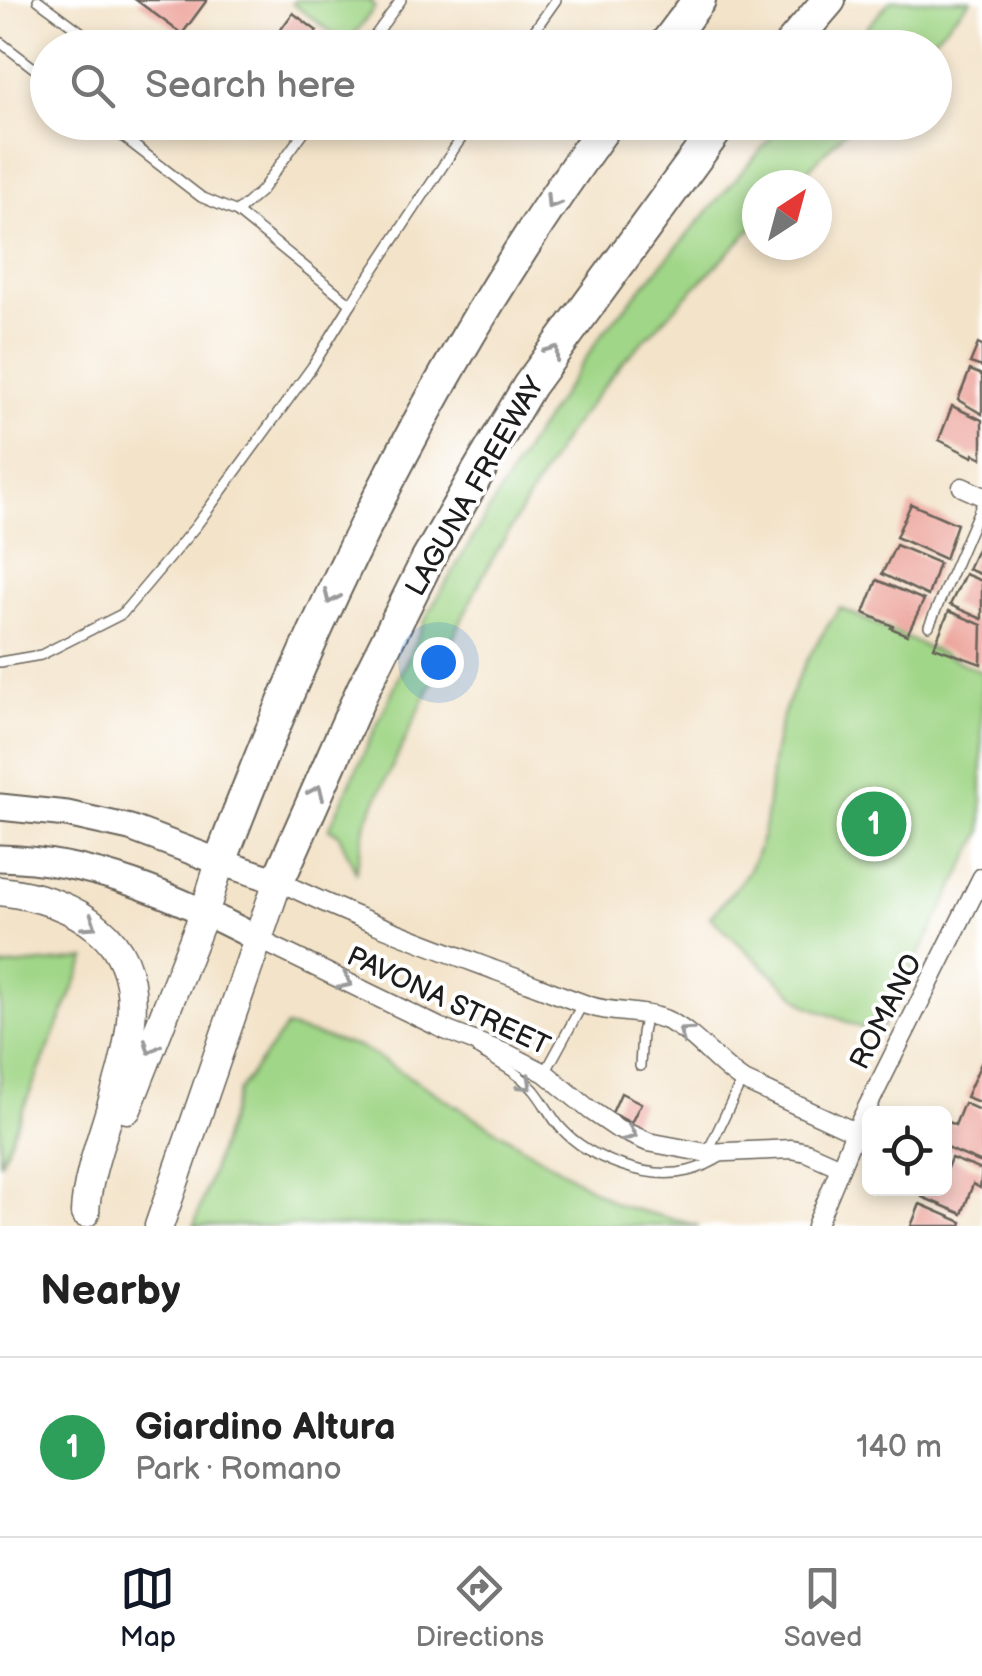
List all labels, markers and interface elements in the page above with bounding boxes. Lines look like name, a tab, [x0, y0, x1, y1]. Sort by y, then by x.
search box	[30, 30, 952, 140]
icon: search	[65, 58, 120, 113]
text: Search here	[145, 63, 356, 108]
north arrow	[742, 170, 832, 260]
one-way arrow	[545, 191, 564, 209]
one-way arrow	[541, 345, 559, 363]
street label: LAGUNA FREEWAY	[399, 371, 552, 602]
one-way arrow	[323, 587, 343, 605]
your location	[413, 637, 464, 688]
one-way arrow	[304, 784, 324, 802]
pin: 1	[842, 786, 906, 862]
one-way arrow	[80, 911, 98, 930]
street label: PAVONA STREET	[342, 940, 555, 1063]
street label: ROMANO	[843, 949, 929, 1075]
one-way arrow	[335, 969, 353, 989]
one-way arrow	[678, 1027, 697, 1045]
one-way arrow	[143, 1037, 163, 1054]
one-way arrow	[514, 1073, 532, 1091]
map controls	[862, 1106, 952, 1196]
button: locate	[862, 1106, 952, 1196]
one-way arrow	[620, 1122, 638, 1142]
text: Nearby	[40, 1266, 180, 1317]
text: Giardino Altura	[135, 1405, 396, 1450]
text: 1	[66, 1428, 79, 1467]
text: 140 m	[856, 1428, 942, 1467]
text: Park · Romano	[135, 1450, 342, 1489]
tab: Map	[120, 1561, 176, 1654]
tab: Directions	[415, 1561, 544, 1654]
tab: Saved	[784, 1561, 862, 1654]

